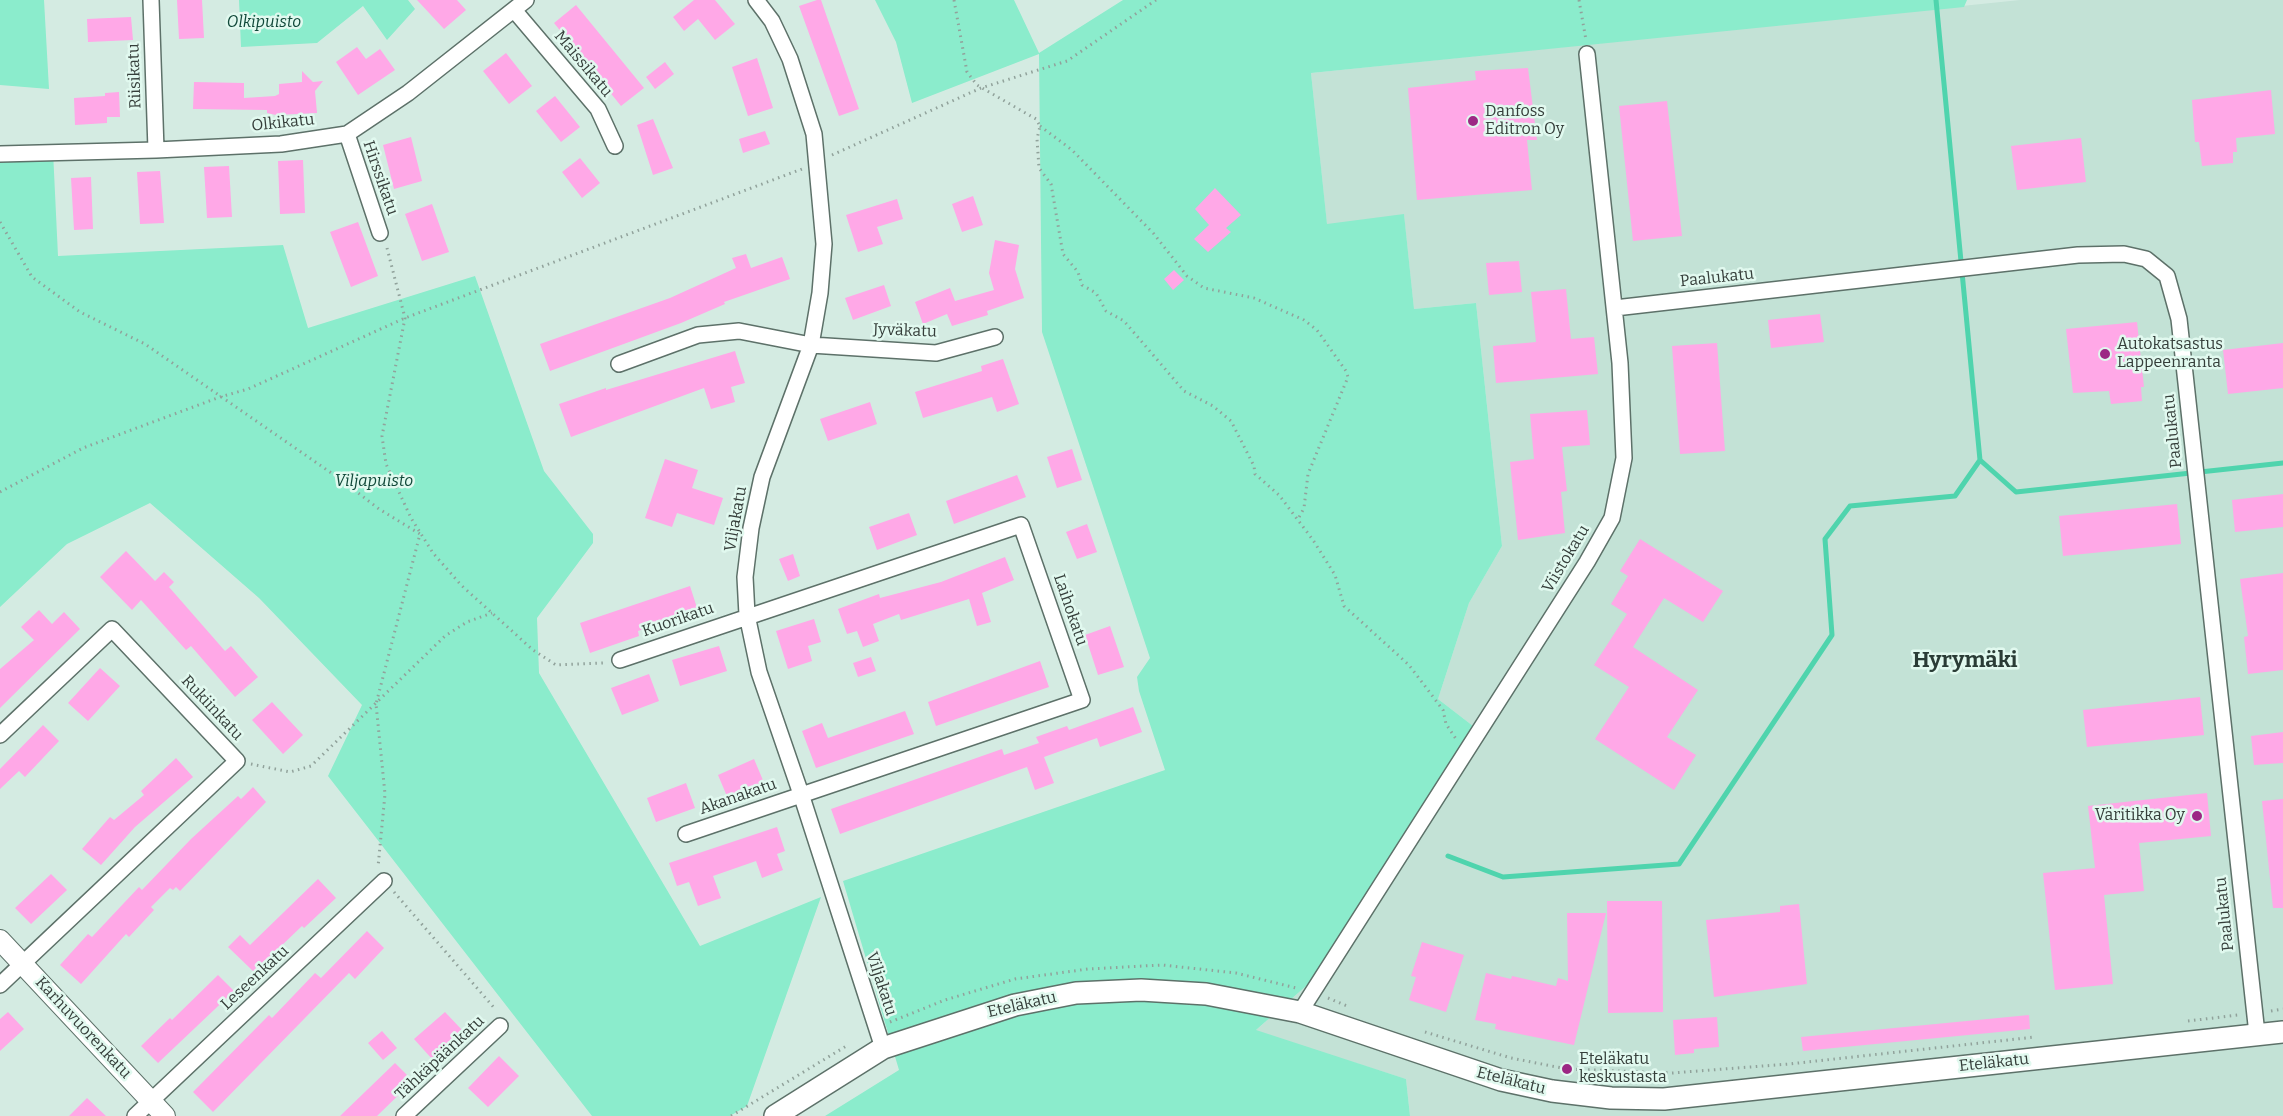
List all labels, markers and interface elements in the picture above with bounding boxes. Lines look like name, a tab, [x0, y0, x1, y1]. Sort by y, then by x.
park label: Olkipuisto	[227, 13, 301, 33]
street label: Maissikatu	[550, 27, 616, 101]
street label: Riisikatu	[124, 43, 146, 109]
place label: Danfoss Editron Oy	[1485, 102, 1564, 140]
street label: Olkikatu	[251, 110, 315, 136]
marker: Danfoss Editron Oy	[1466, 114, 1480, 128]
street label: Hirssikatu	[358, 138, 402, 218]
street label: Paalukatu	[1679, 265, 1755, 291]
street label: Jyväkatu	[873, 320, 937, 342]
place label: Autokatsastus Lappeenranta	[2117, 335, 2223, 373]
marker: Autokatsastus Lappeenranta	[2098, 347, 2112, 361]
street label: Paalukatu	[2160, 393, 2186, 469]
park label: Viljapuisto	[335, 472, 413, 492]
street label: Viljakatu	[721, 485, 751, 553]
street label: Viistokatu	[1538, 522, 1594, 596]
street label: Laihokatu	[1049, 572, 1091, 648]
street label: Kuorikatu	[640, 599, 716, 641]
district label: Hyrymäki	[1913, 648, 2017, 674]
street label: Rukiinkatu	[177, 672, 247, 744]
street label: Akanakatu	[697, 775, 779, 819]
place label: Väritikka Oy	[2095, 806, 2185, 826]
marker: Väritikka Oy	[2190, 809, 2204, 823]
street label: Paalukatu	[2212, 876, 2238, 952]
street label: Leseenkatu	[217, 942, 293, 1014]
street label: Viljakatu	[862, 950, 900, 1018]
street label: Karhuvuorenkatu	[31, 973, 135, 1083]
street label: Eteläkatu	[986, 988, 1058, 1022]
street label: Tähkäpäänkatu	[391, 1012, 489, 1104]
place label: Eteläkatu keskustasta	[1579, 1050, 1667, 1088]
street label: Eteläkatu	[1958, 1050, 2030, 1076]
marker: Eteläkatu keskustasta	[1560, 1062, 1574, 1076]
street label: Eteläkatu	[1475, 1063, 1547, 1099]

